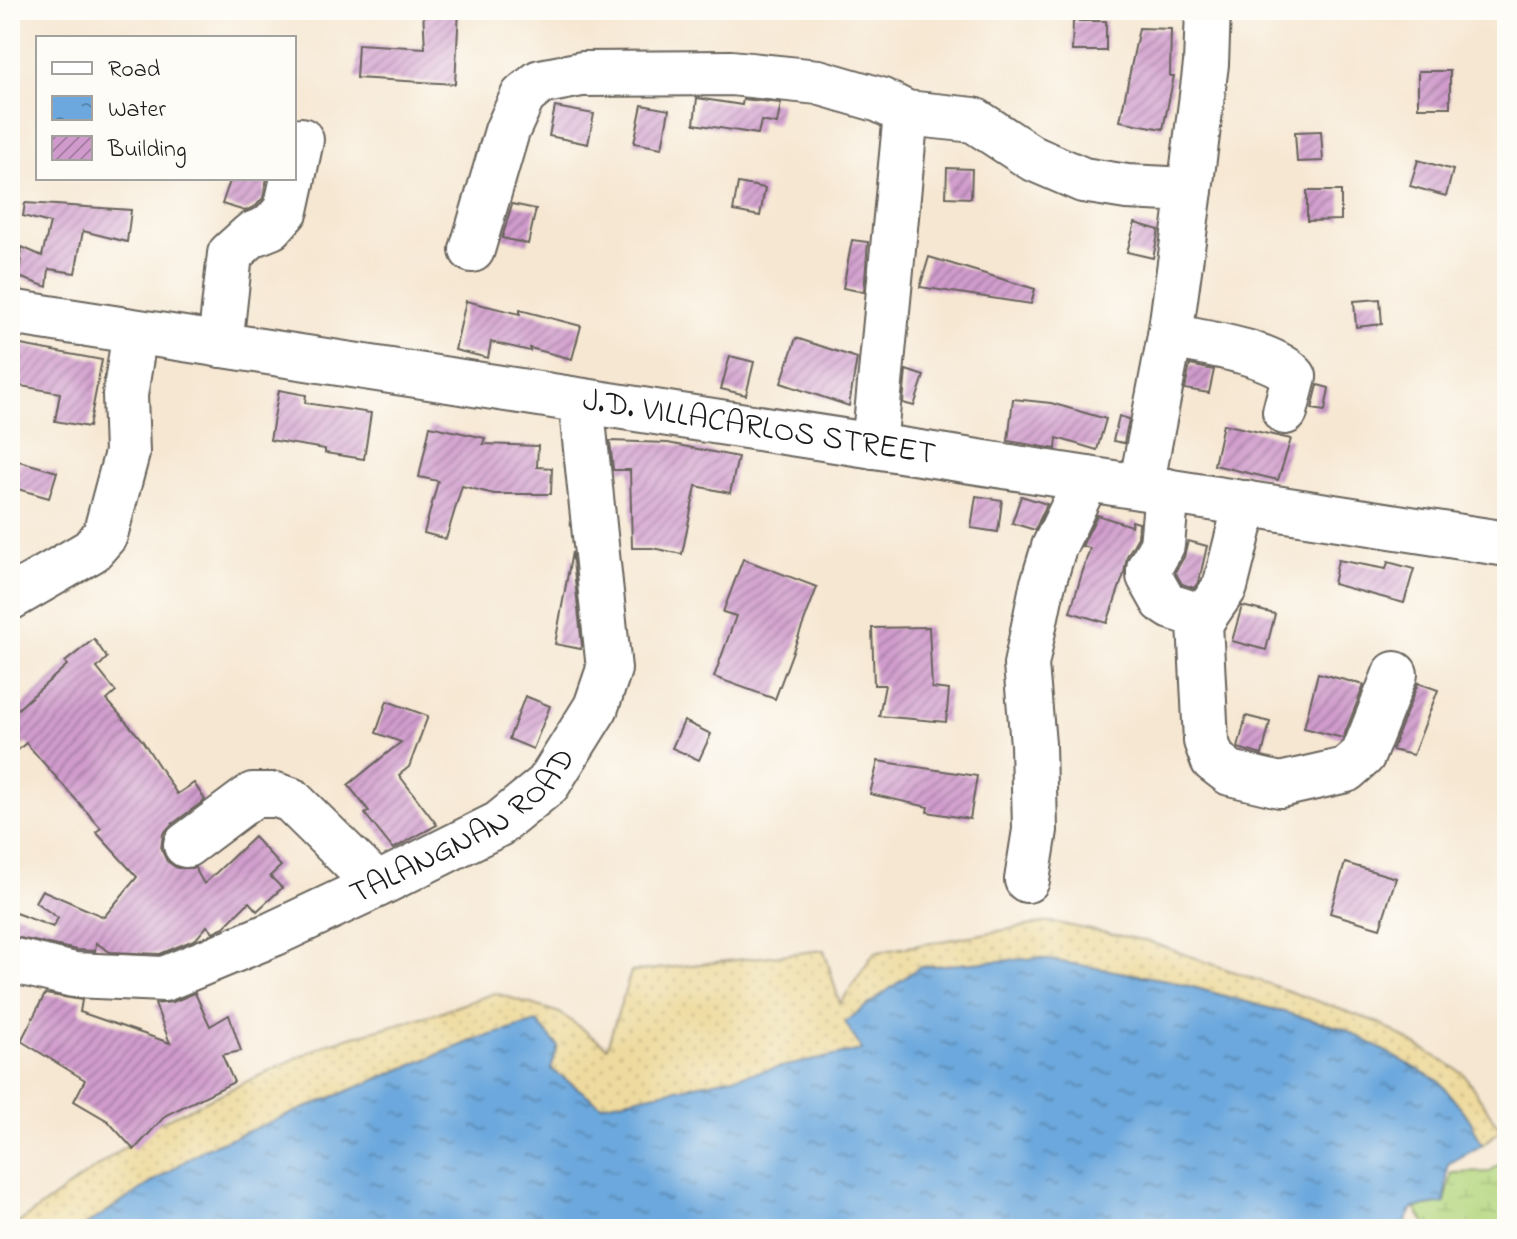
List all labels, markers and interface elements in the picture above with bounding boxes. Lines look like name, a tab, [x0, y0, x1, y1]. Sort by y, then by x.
legend	[36, 36, 296, 180]
text: Road	[108, 53, 161, 88]
text: Water	[108, 93, 166, 128]
text: Building	[107, 133, 187, 168]
street label: J.D. VILLACARLOS STREET	[579, 378, 939, 479]
street label: TALANGNAN ROAD	[343, 739, 588, 918]

